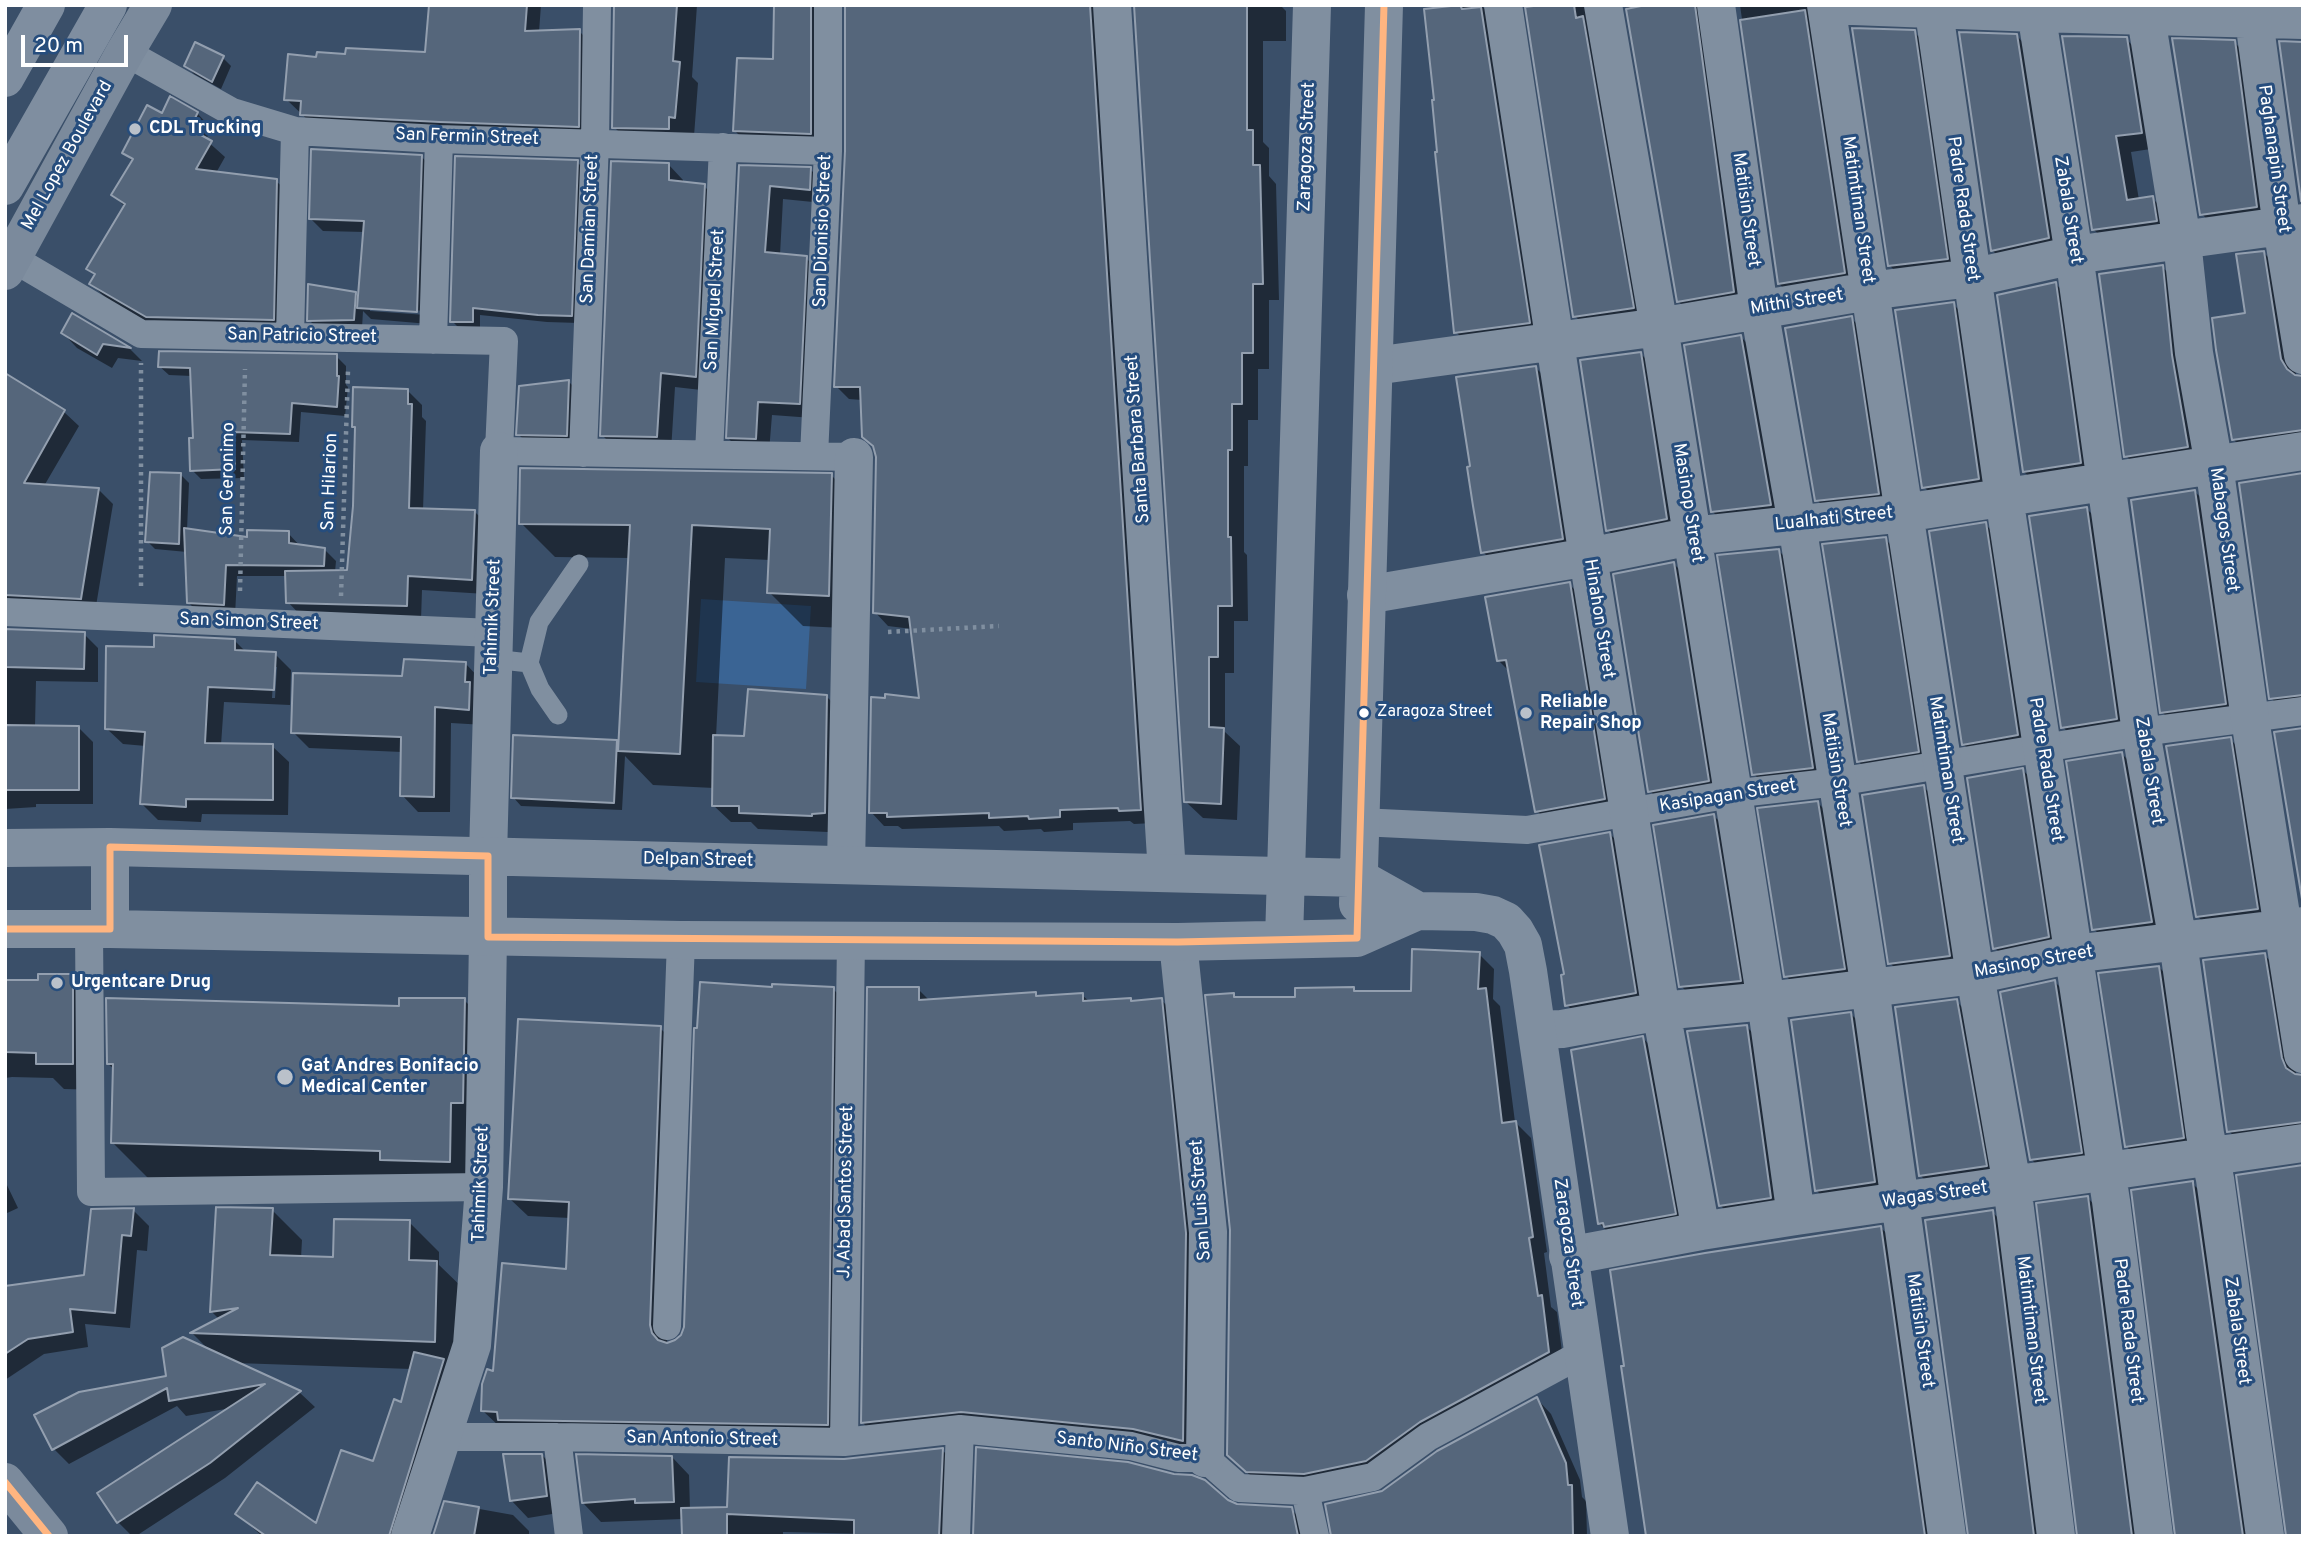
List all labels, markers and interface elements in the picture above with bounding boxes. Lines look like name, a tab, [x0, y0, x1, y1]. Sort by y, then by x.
scale bar	[24, 21, 131, 65]
text: 20 m	[34, 33, 83, 60]
street label: Mel Lopez Boulevard	[18, 77, 118, 235]
street label: Zaragoza Street	[1295, 82, 1321, 212]
street label: Paghanapin Street	[2252, 84, 2294, 234]
place label: CDL Trucking	[149, 118, 261, 140]
marker: CDL Trucking	[127, 121, 143, 137]
street label: San Fermin Street	[395, 125, 539, 151]
street label: Matimtiman Street	[1836, 135, 1878, 285]
street label: Padre Rada Street	[1941, 135, 1983, 283]
street label: Matiisin Street	[1726, 151, 1764, 269]
street label: San Damian Street	[578, 154, 604, 304]
street label: San Dionisio Street	[811, 154, 837, 308]
street label: Zabala Street	[2048, 154, 2086, 266]
street label: San Miguel Street	[701, 228, 731, 372]
street label: Mithi Street	[1749, 285, 1845, 321]
street label: San Patricio Street	[227, 325, 377, 349]
street label: Santa Barbara Street	[1122, 354, 1156, 524]
street label: San Geronimo	[217, 422, 241, 536]
street label: San Hilarion	[318, 433, 344, 531]
street label: Masinop Street	[1667, 442, 1707, 564]
street label: Mabagos Street	[2204, 466, 2242, 594]
street label: Lualhati Street	[1774, 503, 1894, 537]
street label: Hinahon Street	[1578, 557, 1618, 681]
street label: Tahimik Street	[481, 558, 507, 676]
street label: San Simon Street	[179, 610, 319, 636]
place label: Reliable Repair Shop	[1540, 692, 1642, 734]
street label: Matimtiman Street	[1923, 695, 1967, 845]
street label: Padre Rada Street	[2023, 696, 2067, 844]
place label: Zaragoza Street	[1377, 703, 1493, 723]
marker: Reliable Repair Shop	[1518, 705, 1534, 721]
marker: Zaragoza Street	[1357, 706, 1371, 720]
street label: Matiisin Street	[1815, 711, 1855, 829]
street label: Zabala Street	[2129, 715, 2167, 827]
street label: Kasipagan Street	[1658, 776, 1798, 818]
street label: Delpan Street	[643, 849, 753, 873]
street label: Masinop Street	[1973, 942, 2095, 984]
place label: Urgentcare Drug	[71, 972, 211, 994]
marker: Urgentcare Drug	[49, 975, 65, 991]
place label: Gat Andres Bonifacio Medical Center	[301, 1056, 479, 1098]
marker: Gat Andres Bonifacio Medical Center	[275, 1067, 295, 1087]
street label: J. Abad Santos Street	[835, 1105, 859, 1279]
street label: Tahimik Street	[469, 1125, 495, 1243]
street label: San Luis Street	[1187, 1138, 1217, 1262]
street label: Zaragoza Street	[1547, 1177, 1587, 1309]
street label: Wagas Street	[1881, 1178, 1989, 1214]
street label: Matimtiman Street	[2010, 1255, 2050, 1405]
street label: Padre Rada Street	[2107, 1257, 2147, 1405]
street label: Matiisin Street	[1900, 1272, 1938, 1390]
street label: Zabala Street	[2218, 1276, 2254, 1386]
street label: San Antonio Street	[626, 1428, 778, 1452]
street label: Santo Niño Street	[1055, 1429, 1199, 1467]

